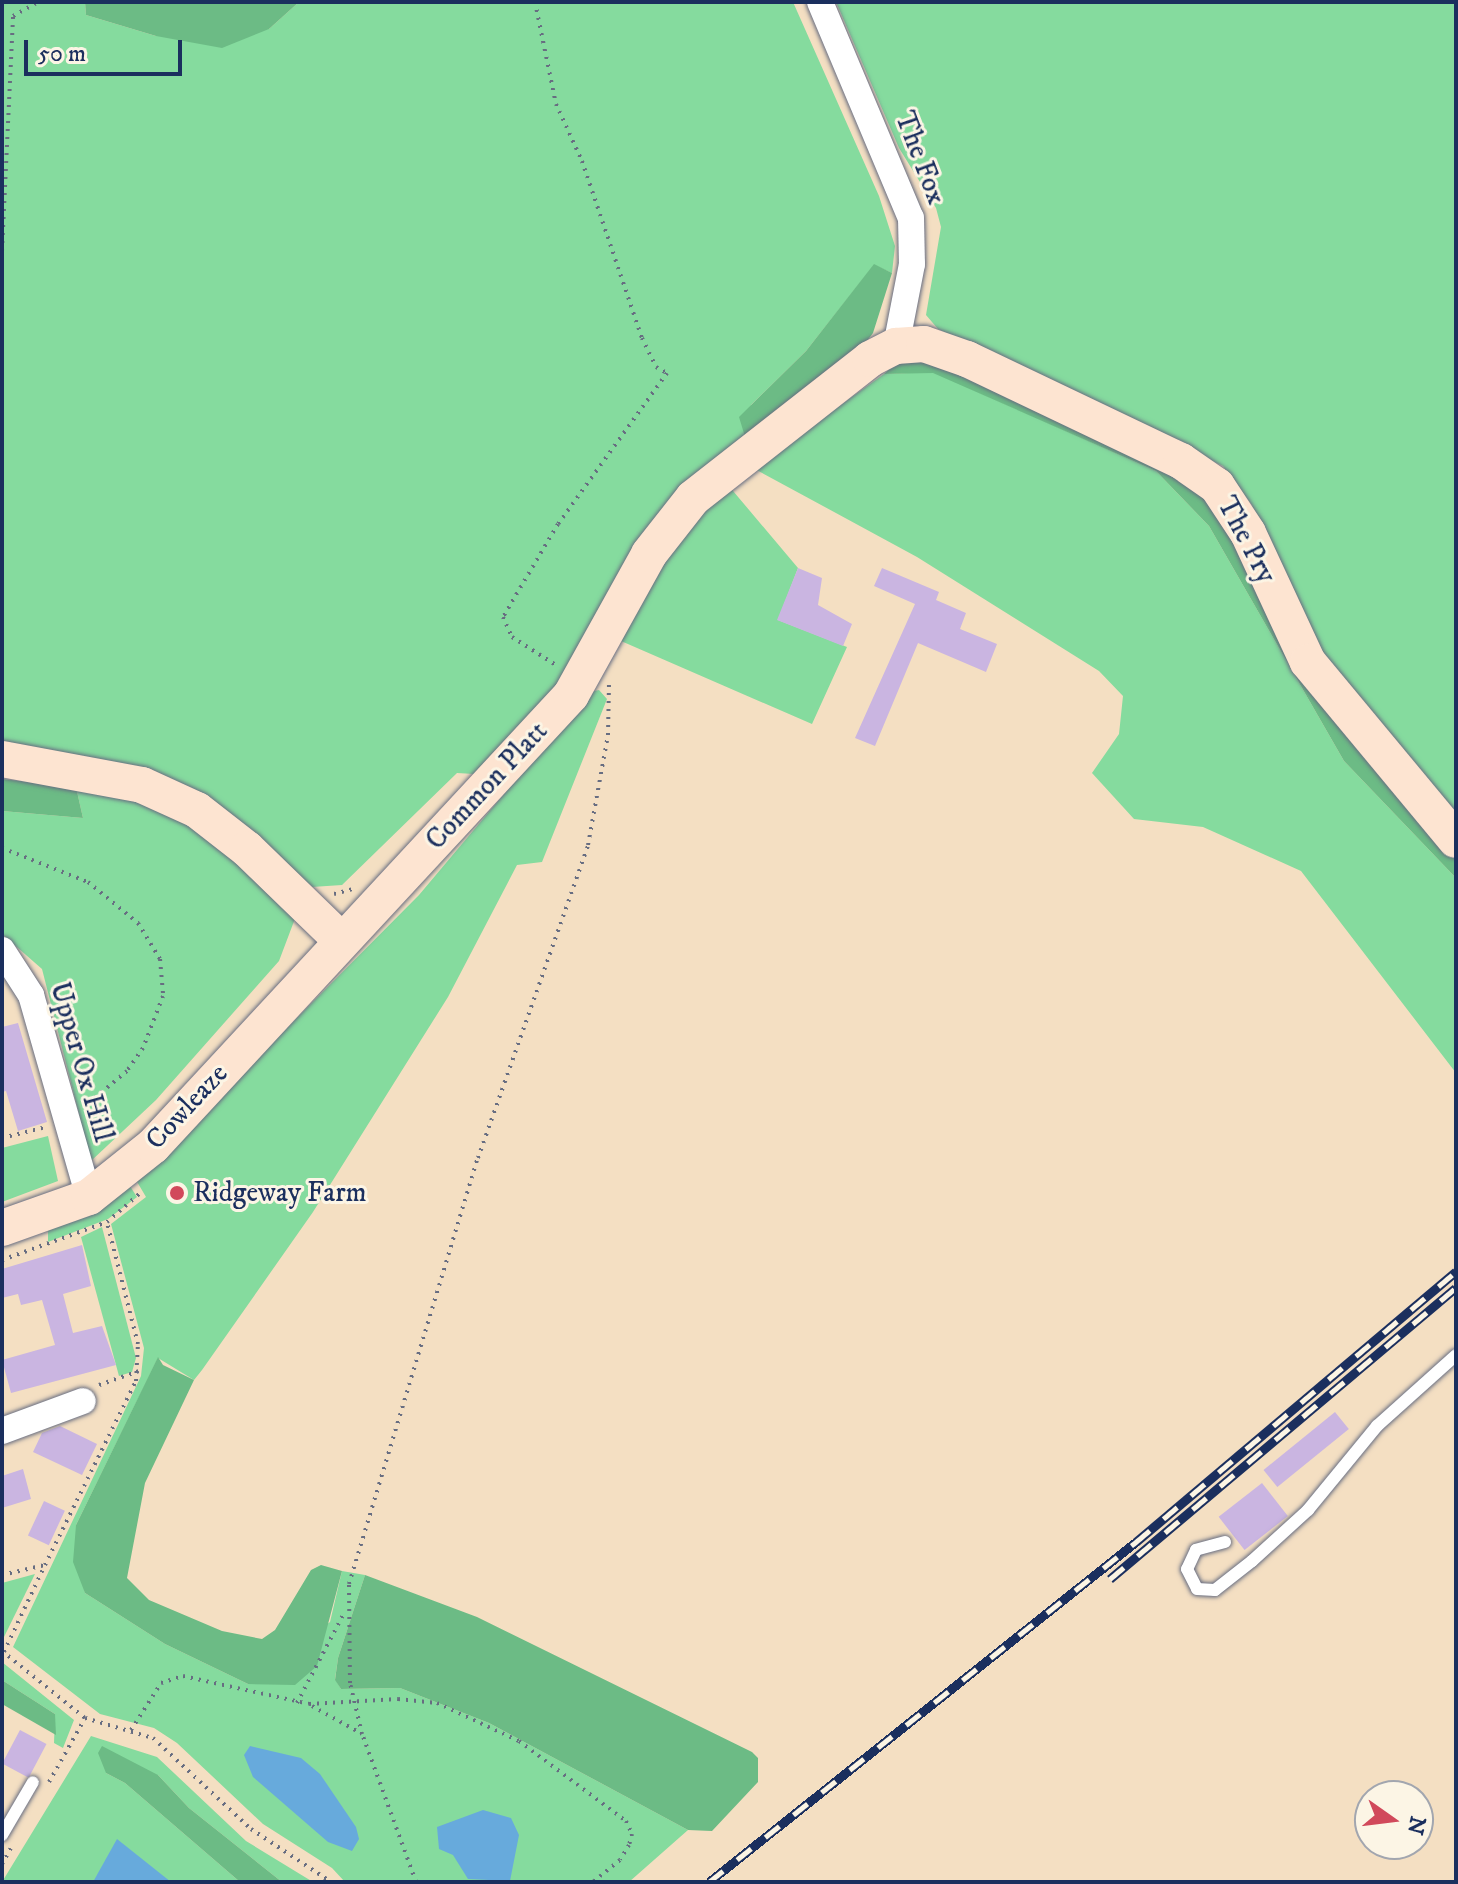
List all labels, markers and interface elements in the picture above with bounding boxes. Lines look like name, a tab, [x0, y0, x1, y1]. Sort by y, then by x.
scale bar	[28, 24, 186, 74]
text: 50 m	[38, 39, 86, 69]
street label: The Fox	[887, 107, 953, 209]
street label: The Pry	[1209, 491, 1283, 589]
street label: Common Platt	[419, 715, 555, 857]
street label: Upper Ox Hill	[42, 978, 120, 1146]
street label: Cowleaze	[139, 1057, 235, 1157]
place label: Ridgeway Farm	[193, 1176, 367, 1210]
marker: Ridgeway Farm	[168, 1184, 186, 1202]
north arrow	[1354, 1780, 1434, 1860]
text: N	[1401, 1813, 1431, 1837]

